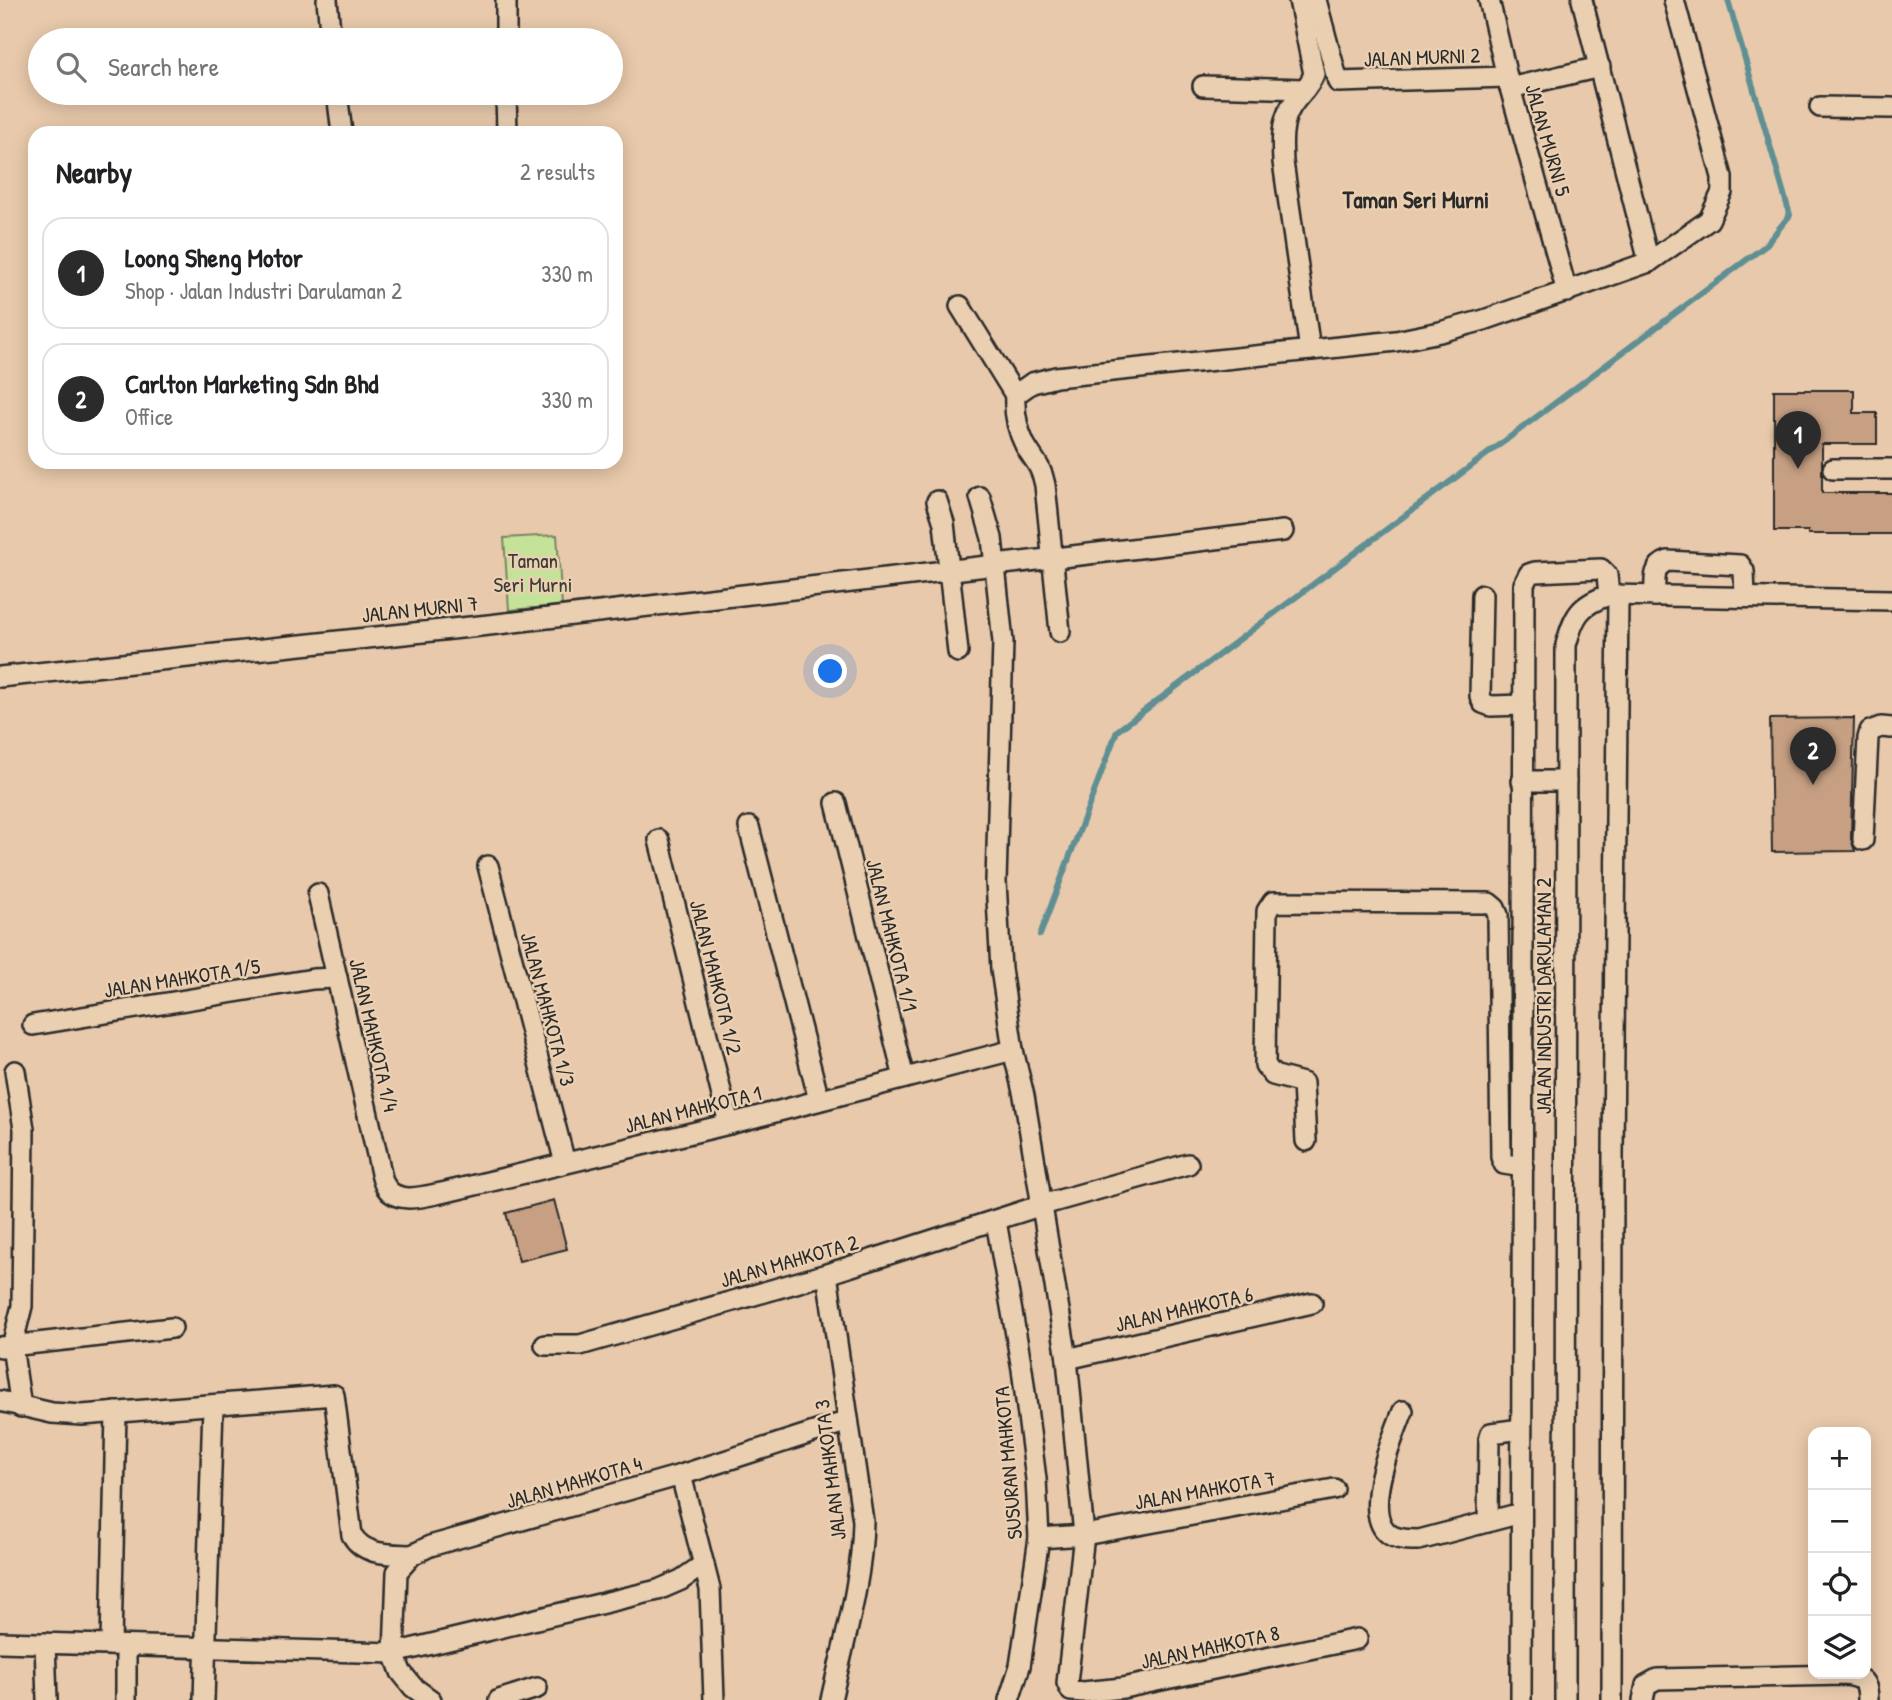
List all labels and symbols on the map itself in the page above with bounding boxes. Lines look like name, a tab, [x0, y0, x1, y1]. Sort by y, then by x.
street label: JALAN MURNI 2	[1363, 40, 1481, 74]
street label: JALAN MURNI 5	[1518, 80, 1578, 200]
district label: Taman Seri Murni	[1342, 184, 1489, 215]
pin: 1	[1775, 411, 1821, 469]
park label: Taman Seri Murni	[494, 546, 572, 599]
street label: JALAN MURNI 7	[360, 588, 480, 630]
your location	[813, 654, 847, 688]
pin: 2	[1790, 727, 1836, 785]
street label: JALAN MAHKOTA 1/1	[859, 856, 925, 1014]
street label: JALAN INDUSTRI DARULAMAN 2	[1529, 878, 1558, 1114]
street label: JALAN MAHKOTA 1/2	[683, 897, 749, 1058]
street label: JALAN MAHKOTA 1/3	[514, 929, 582, 1089]
street label: JALAN MAHKOTA 1/5	[102, 951, 262, 1005]
street label: JALAN MAHKOTA 1/4	[342, 955, 406, 1115]
street label: JALAN MAHKOTA 1	[622, 1078, 764, 1140]
street label: JALAN MAHKOTA 2	[717, 1227, 861, 1295]
street label: JALAN MAHKOTA 6	[1112, 1279, 1256, 1339]
street label: SUSURAN MAHKOTA	[987, 1385, 1029, 1541]
street label: JALAN MAHKOTA 3	[807, 1398, 853, 1542]
street label: JALAN MAHKOTA 4	[503, 1449, 645, 1515]
street label: JALAN MAHKOTA 7	[1132, 1463, 1278, 1517]
street label: JALAN MAHKOTA 8	[1138, 1618, 1282, 1676]

